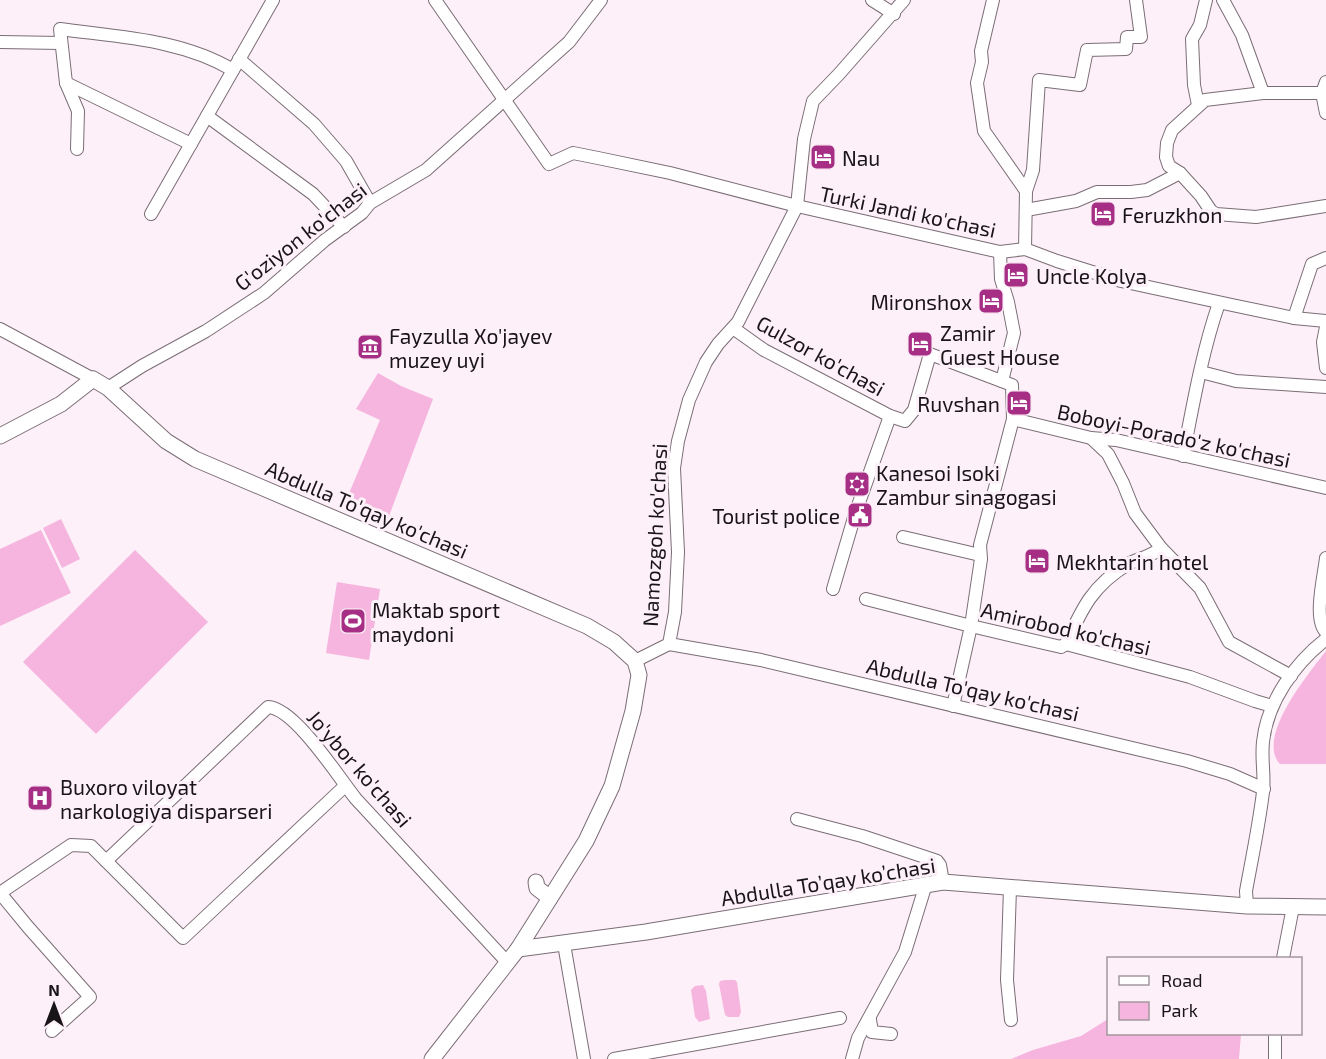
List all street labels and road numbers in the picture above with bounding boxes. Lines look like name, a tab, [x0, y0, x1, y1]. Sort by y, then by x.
street label: G'oziyon ko'chasi	[229, 177, 371, 295]
street label: Turki Jandi ko'chasi	[818, 180, 998, 242]
street label: Gulzor ko'chasi	[753, 310, 889, 400]
street label: Boboyi-Porado'z ko'chasi	[1055, 398, 1293, 472]
street label: Namozgoh ko'chasi	[637, 443, 671, 627]
street label: Abdulla To'qay ko'chasi	[262, 455, 472, 563]
street label: Amirobod ko'chasi	[979, 596, 1153, 660]
street label: Abdulla To'qay ko'chasi	[864, 652, 1082, 726]
street label: Jo'ybor ko'chasi	[302, 704, 418, 832]
street label: Abdulla To’qay ko’chasi	[719, 852, 937, 910]

